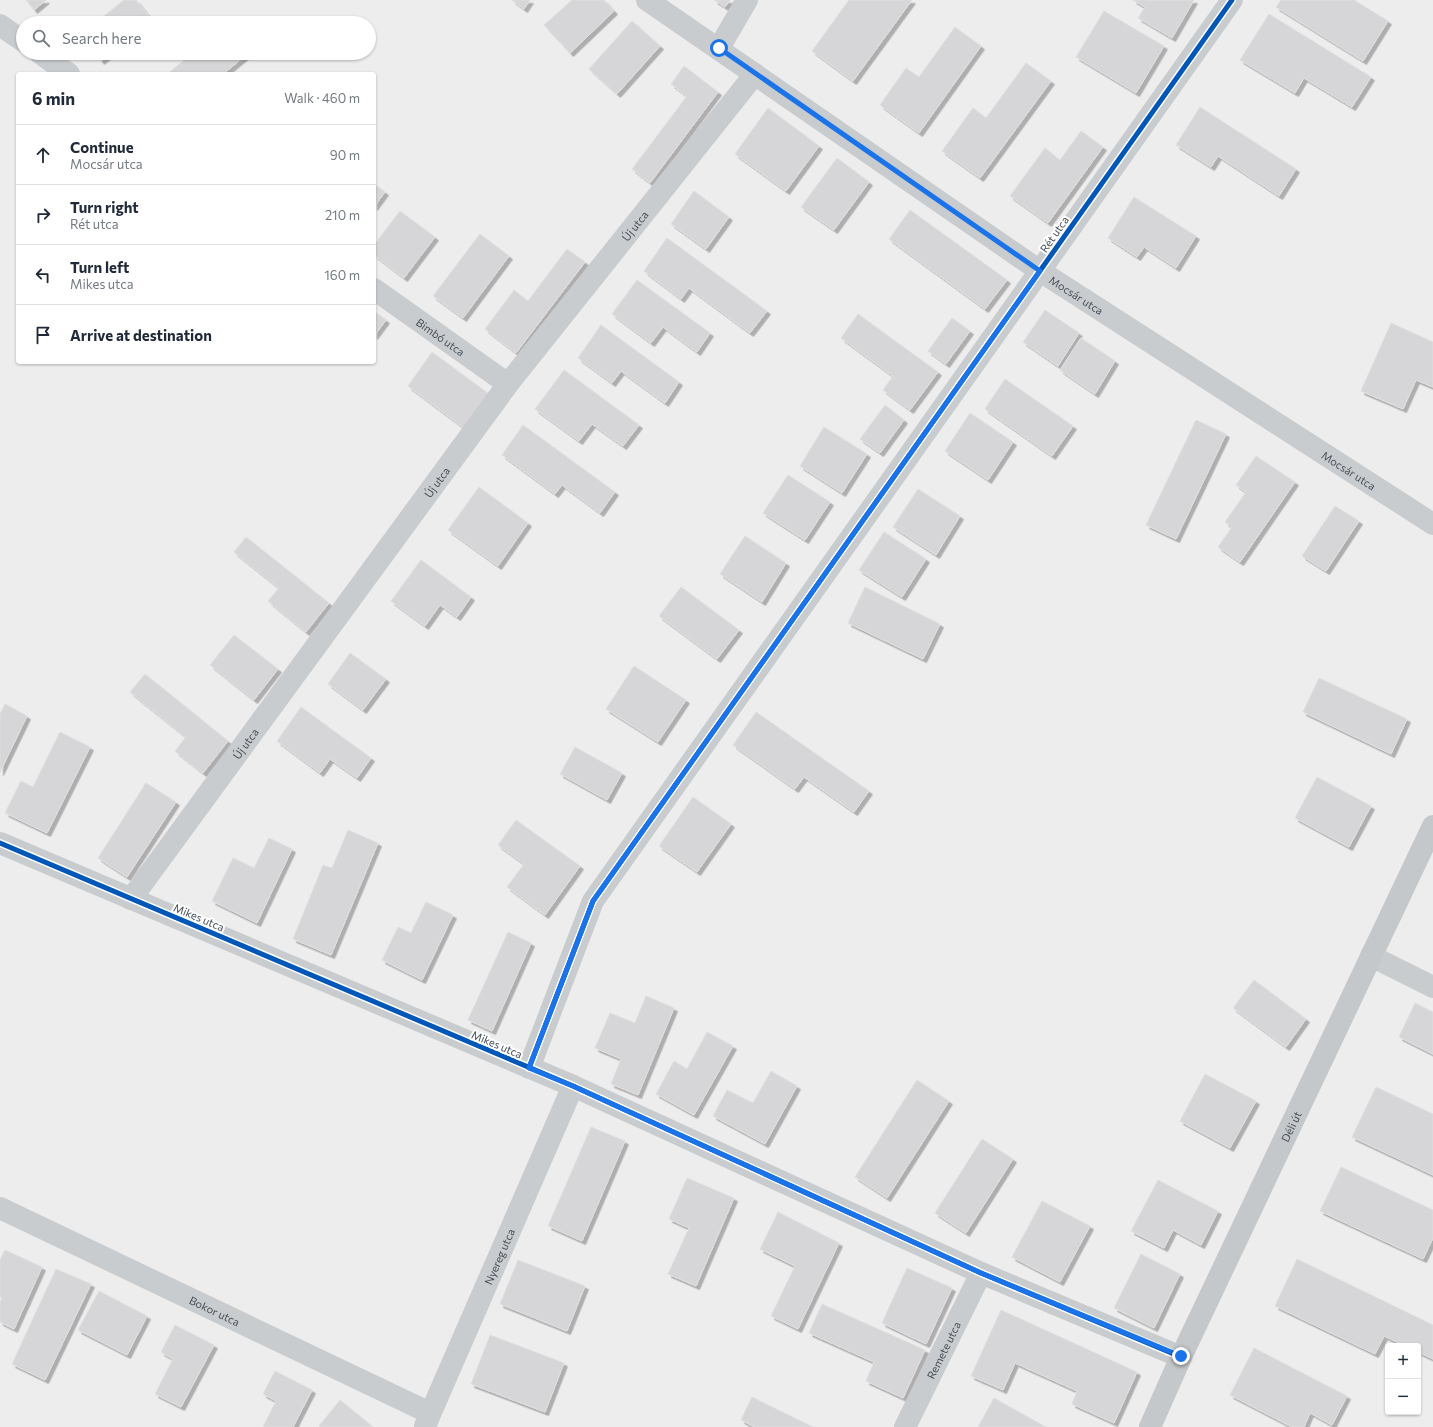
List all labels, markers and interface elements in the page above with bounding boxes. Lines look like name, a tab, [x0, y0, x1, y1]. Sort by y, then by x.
search box	[16, 16, 376, 60]
icon: search	[30, 27, 52, 49]
text: Search here	[62, 29, 141, 47]
route start	[710, 39, 728, 57]
text: 6 min	[32, 88, 75, 109]
text: Walk · 460 m	[284, 90, 360, 106]
text: Continue	[70, 138, 134, 156]
icon: ahead	[32, 144, 54, 166]
text: 90 m	[330, 147, 360, 163]
text: Mocsár utca	[70, 156, 143, 172]
text: Turn right	[70, 198, 139, 216]
icon: right	[32, 204, 54, 226]
text: 210 m	[325, 207, 360, 223]
street label: Új utca	[618, 208, 650, 243]
street label: Rét utca	[1037, 213, 1071, 255]
text: Rét utca	[70, 216, 119, 232]
text: Turn left	[70, 258, 129, 276]
icon: left	[32, 264, 54, 286]
text: 160 m	[324, 267, 360, 283]
street label: Mocsár utca	[1047, 272, 1106, 317]
text: Mikes utca	[70, 276, 134, 292]
street label: Bimbó utca	[414, 315, 468, 358]
icon: arrive	[32, 324, 54, 346]
text: Arrive at destination	[70, 326, 212, 344]
street label: Mocsár utca	[1320, 448, 1379, 492]
street label: Új utca	[420, 464, 452, 500]
street label: Új utca	[229, 725, 261, 761]
street label: Mikes utca	[172, 901, 226, 933]
street label: Mikes utca	[470, 1028, 524, 1060]
street label: Déli út	[1278, 1108, 1304, 1144]
street label: Nyereg utca	[481, 1226, 517, 1286]
street label: Bokor utca	[188, 1293, 242, 1328]
street label: Remete utca	[923, 1319, 963, 1381]
map controls	[1385, 1343, 1421, 1415]
button: +	[1385, 1343, 1421, 1379]
route end	[1172, 1347, 1190, 1365]
button: −	[1385, 1379, 1421, 1415]

